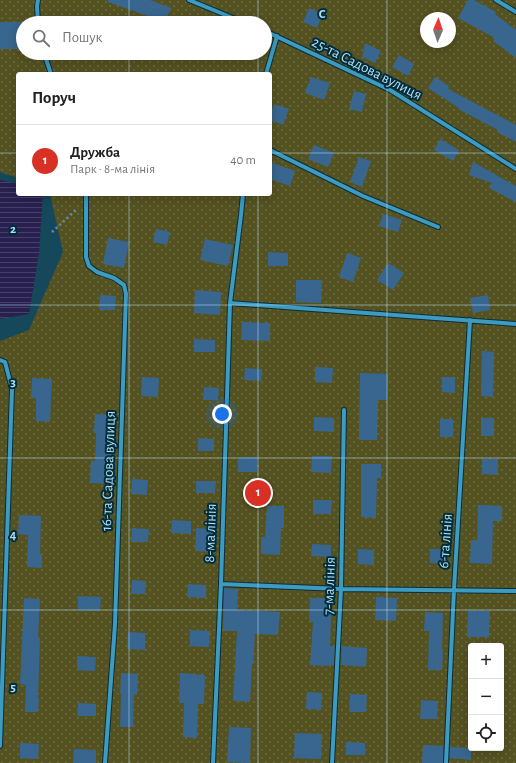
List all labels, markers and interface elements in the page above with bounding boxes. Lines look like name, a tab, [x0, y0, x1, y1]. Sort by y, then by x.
text: C	[319, 8, 326, 21]
north arrow	[420, 12, 456, 48]
search box	[16, 16, 272, 60]
icon: search	[30, 27, 52, 49]
text: Пошук	[62, 30, 102, 45]
street label: 25-та Садова вулиця	[309, 34, 424, 103]
text: Поруч	[32, 89, 76, 106]
text: Дружба	[70, 145, 120, 160]
text: 1	[43, 154, 47, 167]
text: 40 m	[230, 154, 256, 167]
text: Парк · 8-ма лінія	[70, 163, 155, 176]
text: 2	[10, 223, 16, 236]
text: 3	[10, 376, 16, 389]
your location	[212, 404, 232, 424]
street label: 16-та Садова вулиця	[99, 411, 118, 531]
pin: 1	[245, 478, 271, 508]
street label: 8-ма лінія	[202, 503, 219, 563]
street label: 6-та лінія	[436, 513, 455, 569]
text: 4	[10, 529, 17, 542]
street label: 7-ма лінія	[321, 557, 338, 615]
map controls	[468, 643, 504, 751]
button: +	[468, 643, 504, 679]
button: −	[468, 679, 504, 715]
text: 5	[10, 681, 16, 694]
button: locate	[468, 715, 504, 751]

